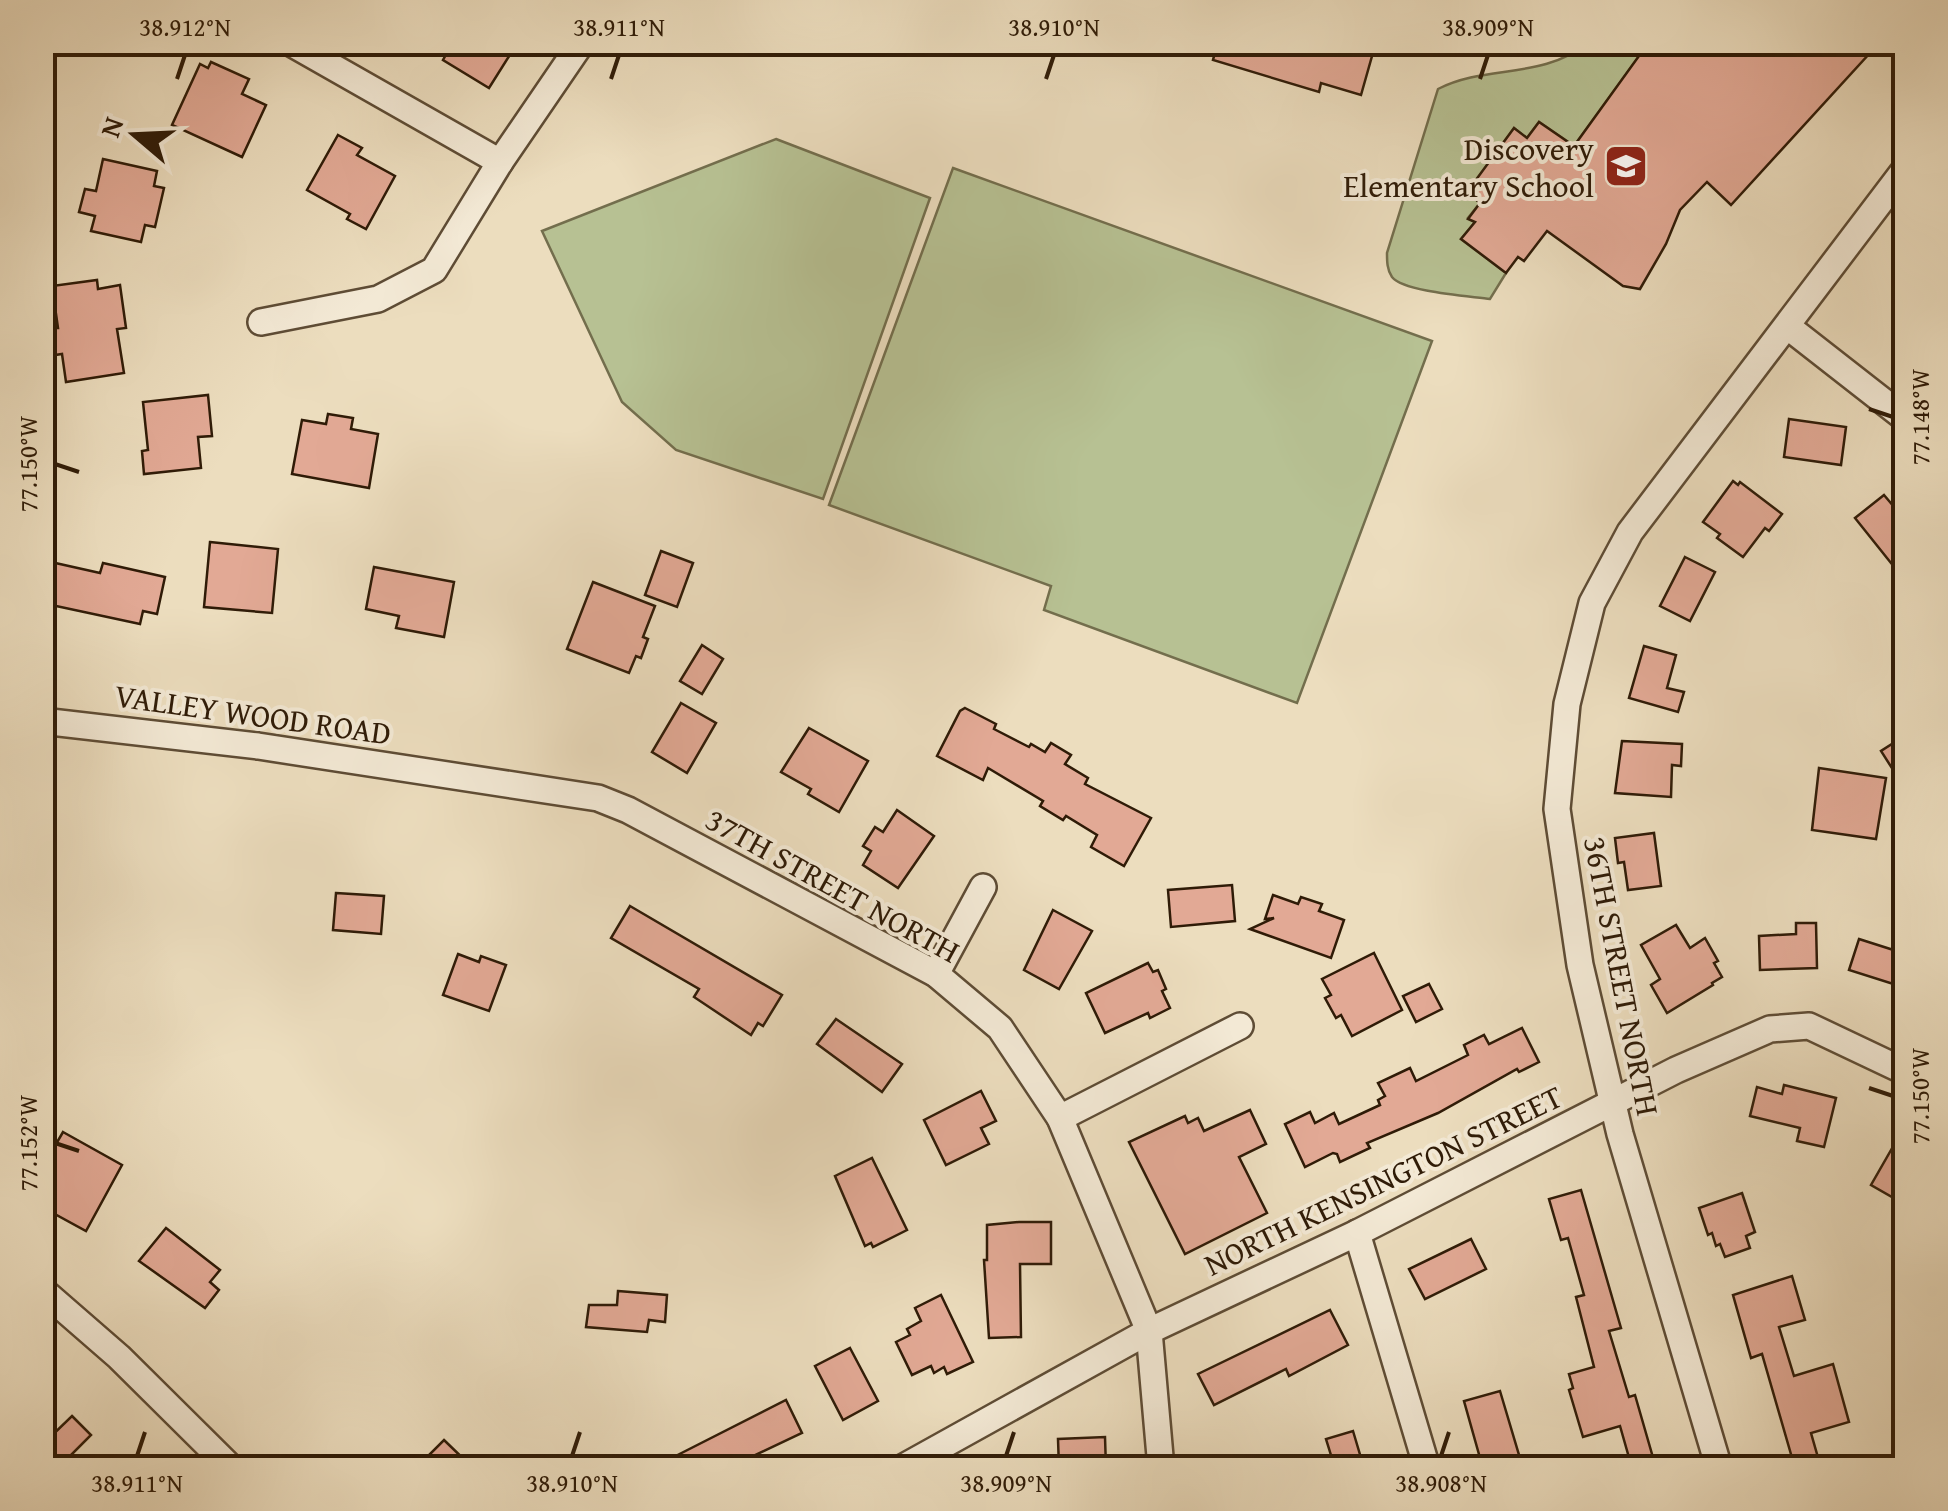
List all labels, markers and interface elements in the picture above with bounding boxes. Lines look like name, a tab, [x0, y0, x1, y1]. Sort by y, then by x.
text: 38.912°N	[139, 9, 231, 45]
text: 38.911°N	[573, 9, 665, 45]
text: 38.910°N	[1008, 9, 1100, 45]
text: 38.909°N	[1442, 9, 1534, 45]
north arrow	[85, 85, 185, 185]
text: N	[88, 111, 133, 142]
place label: Discovery Elementary School	[1343, 125, 1594, 209]
school or university icon: Discovery Elementary School	[1603, 143, 1649, 189]
text: 77.148°W	[1902, 369, 1938, 465]
text: 77.150°W	[10, 416, 46, 512]
street label: VALLEY WOOD ROAD	[112, 671, 394, 757]
street label: 37TH STREET NORTH	[698, 796, 968, 974]
street label: 36TH STREET NORTH	[1572, 832, 1672, 1120]
text: 77.150°W	[1902, 1048, 1938, 1144]
street label: NORTH KENSINGTON STREET	[1196, 1073, 1570, 1287]
text: 77.152°W	[10, 1095, 46, 1191]
text: 38.911°N	[91, 1465, 183, 1501]
text: 38.910°N	[526, 1465, 618, 1501]
text: 38.909°N	[960, 1465, 1052, 1501]
text: 38.908°N	[1395, 1465, 1487, 1501]

